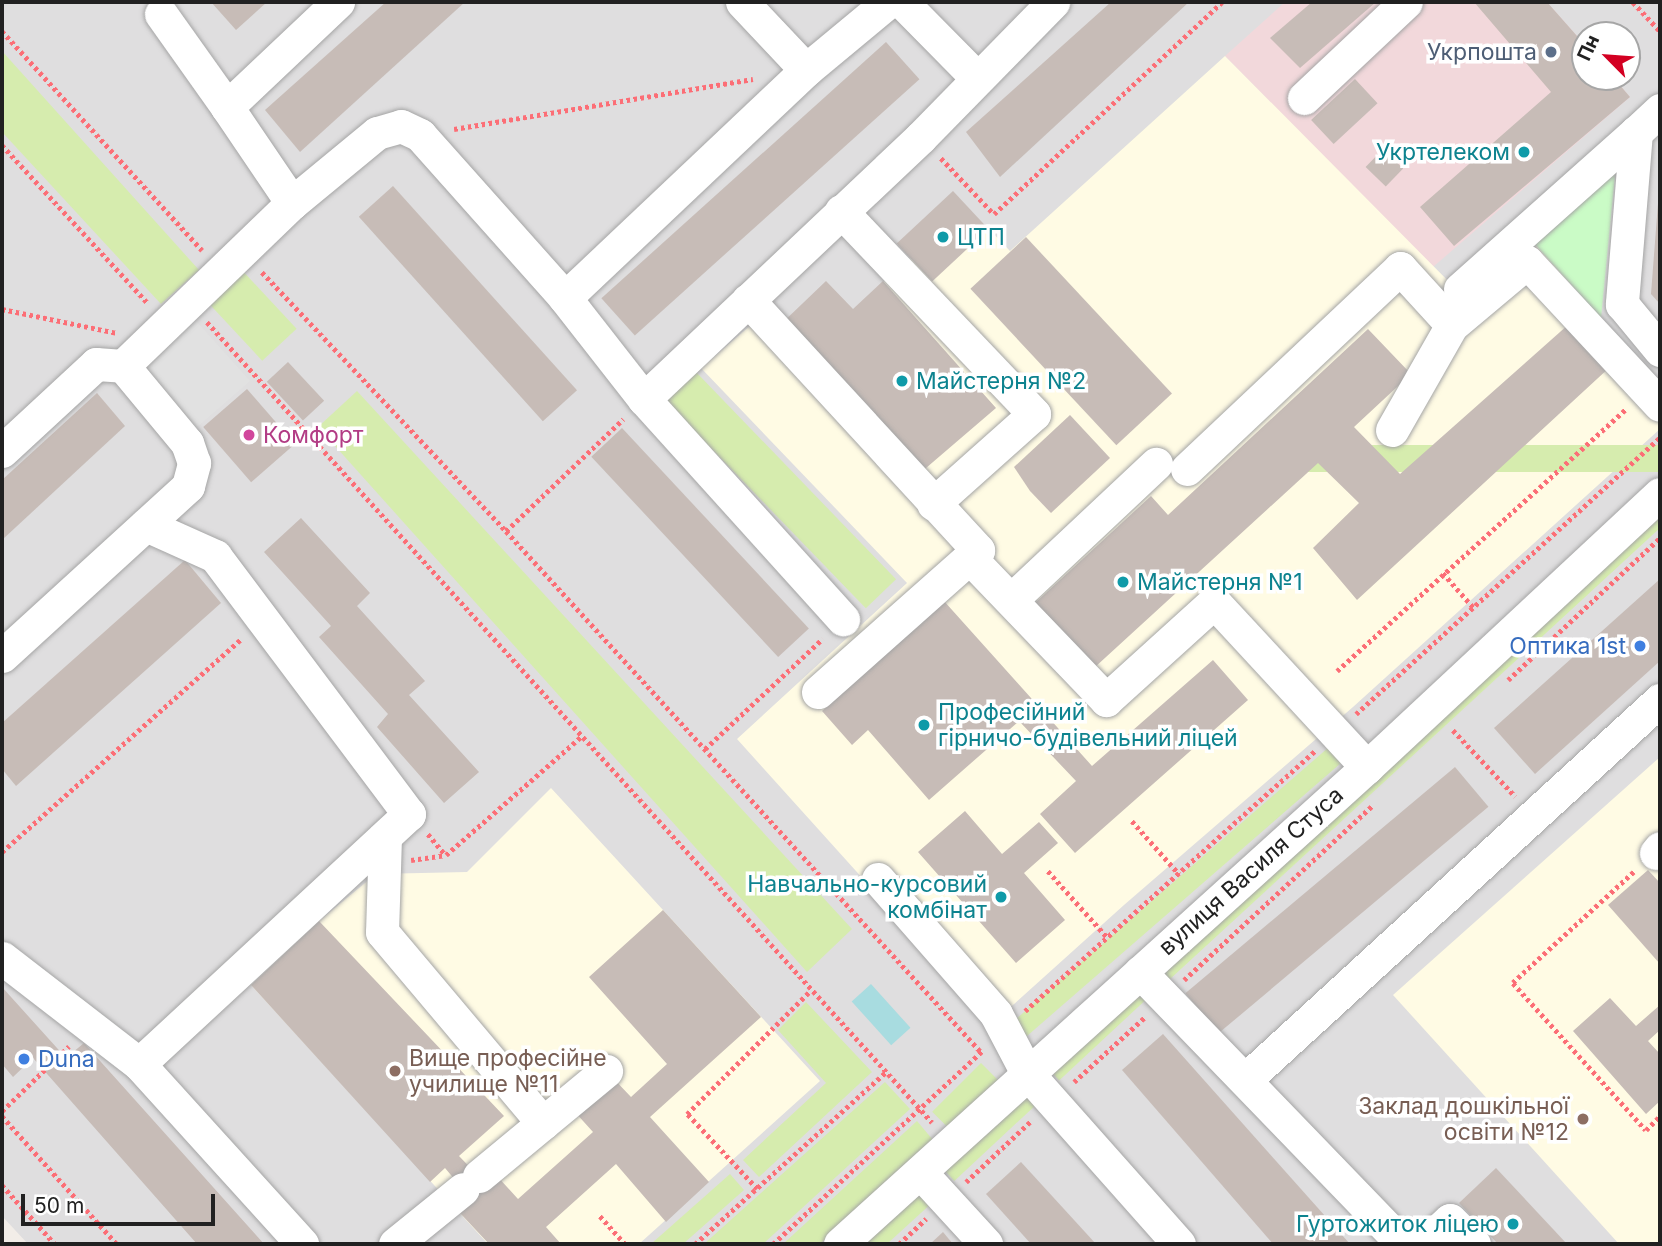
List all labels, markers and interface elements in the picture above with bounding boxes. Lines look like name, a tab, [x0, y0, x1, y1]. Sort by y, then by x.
north arrow	[1571, 21, 1641, 91]
text: Пн	[1572, 31, 1604, 64]
place label: Укрпошта	[1427, 38, 1537, 66]
marker: Укрпошта	[1543, 44, 1559, 60]
place label: Укртелеком	[1376, 138, 1510, 166]
marker: Укртелеком	[1516, 144, 1532, 160]
place label: ЦТП	[957, 223, 1005, 251]
marker: ЦТП	[935, 229, 951, 245]
place label: Майстерня №2	[916, 367, 1086, 395]
marker: Майстерня №2	[894, 373, 910, 389]
place label: Комфорт	[263, 421, 364, 449]
marker: Комфорт	[241, 427, 257, 443]
place label: Майстерня №1	[1137, 568, 1303, 596]
marker: Майстерня №1	[1115, 574, 1131, 590]
place label: Оптика 1st	[1509, 632, 1626, 660]
marker: Оптика 1st	[1632, 638, 1648, 654]
place label: Професійний гірничо-будівельний ліцей	[938, 698, 1238, 752]
marker: Професійний гірничо-будівельний ліцей	[916, 717, 932, 733]
street label: вулиця Василя Стуса	[1153, 781, 1349, 961]
place label: Навчально-курсовий комбінат	[747, 870, 987, 924]
marker: Навчально-курсовий комбінат	[993, 889, 1009, 905]
place label: Вище професійне училище №11	[409, 1044, 607, 1098]
place label: Duna	[38, 1045, 95, 1073]
marker: Duna	[16, 1051, 32, 1067]
marker: Вище професійне училище №11	[387, 1063, 403, 1079]
place label: Заклад дошкільної освіти №12	[1358, 1092, 1569, 1146]
marker: Заклад дошкільної освіти №12	[1575, 1111, 1591, 1127]
scale bar	[24, 1180, 219, 1224]
text: 50 m	[34, 1193, 84, 1218]
place label: Гуртожиток ліцею	[1296, 1210, 1499, 1238]
marker: Гуртожиток ліцею	[1505, 1216, 1521, 1232]

